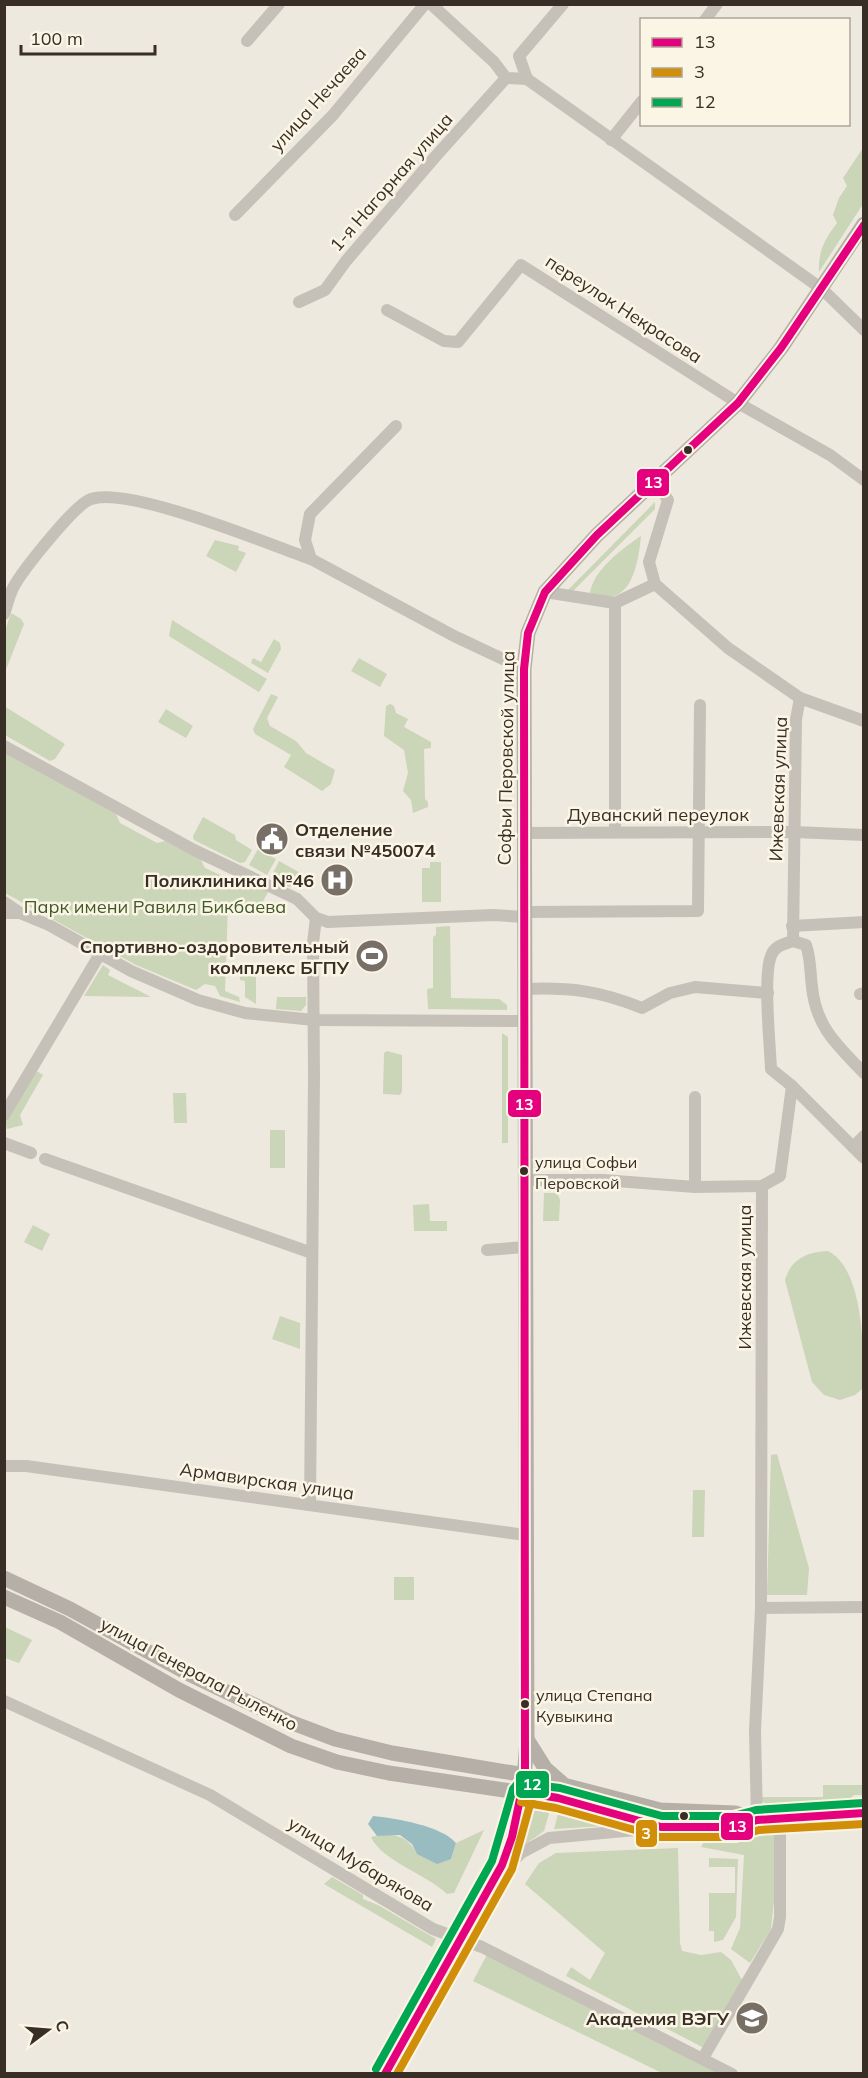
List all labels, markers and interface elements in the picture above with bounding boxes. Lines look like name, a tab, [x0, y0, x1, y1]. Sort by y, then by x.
scale bar	[21, 18, 154, 56]
legend	[640, 18, 850, 126]
text: 100 m	[30, 27, 83, 50]
text: 13	[694, 30, 716, 53]
street label: улица Нечаева	[265, 42, 371, 156]
text: 3	[694, 60, 705, 83]
text: 12	[694, 90, 716, 113]
street label: 1-я Нагорная улица	[325, 108, 457, 256]
street label: переулок Некрасова	[541, 250, 707, 368]
unlabelled marker	[682, 444, 694, 456]
line badge: 13	[636, 468, 670, 497]
text: 13	[643, 472, 663, 492]
street label: Софьи Перовской улица	[493, 650, 519, 866]
street label: Ижевская улица	[764, 716, 792, 862]
street label: Дуванский переулок	[567, 803, 749, 826]
place label: Отделение связи №450074	[295, 818, 436, 862]
public building icon: Отделение связи №450074	[254, 821, 290, 857]
hospital icon: Поликлиника №46	[319, 862, 355, 898]
place label: Поликлиника №46	[145, 869, 314, 892]
park label: Парк имени Равиля Бикбаева	[24, 895, 286, 918]
place label: Спортивно-оздоровительный комплекс БГПУ	[80, 935, 350, 979]
sports icon: Спортивно-оздоровительный комплекс БГПУ	[354, 938, 390, 974]
line badge: 13	[507, 1089, 542, 1118]
text: 13	[514, 1094, 534, 1114]
place label: улица Софьи Перовской	[535, 1152, 637, 1193]
marker: улица Софьи Перовской	[518, 1165, 530, 1177]
street label: Ижевская улица	[733, 1205, 756, 1349]
street label: Армавирская улица	[178, 1457, 356, 1505]
street label: улица Генерала Рыленко	[96, 1612, 302, 1736]
place label: улица Степана Кувыкина	[536, 1685, 652, 1726]
marker: улица Степана Кувыкина	[519, 1698, 531, 1710]
line badge: 12	[515, 1770, 550, 1799]
text: 12	[522, 1774, 542, 1794]
unlabelled marker	[678, 1810, 690, 1822]
street label: улица Мубарякова	[284, 1811, 438, 1917]
line badge: 13	[720, 1812, 754, 1841]
text: 13	[727, 1816, 747, 1836]
line badge: 3	[635, 1819, 658, 1848]
text: 3	[641, 1823, 651, 1843]
north arrow	[18, 2000, 78, 2060]
school or university icon: Академия ВЭГУ	[734, 2000, 770, 2036]
place label: Академия ВЭГУ	[586, 2007, 730, 2030]
text: С	[51, 2018, 74, 2034]

